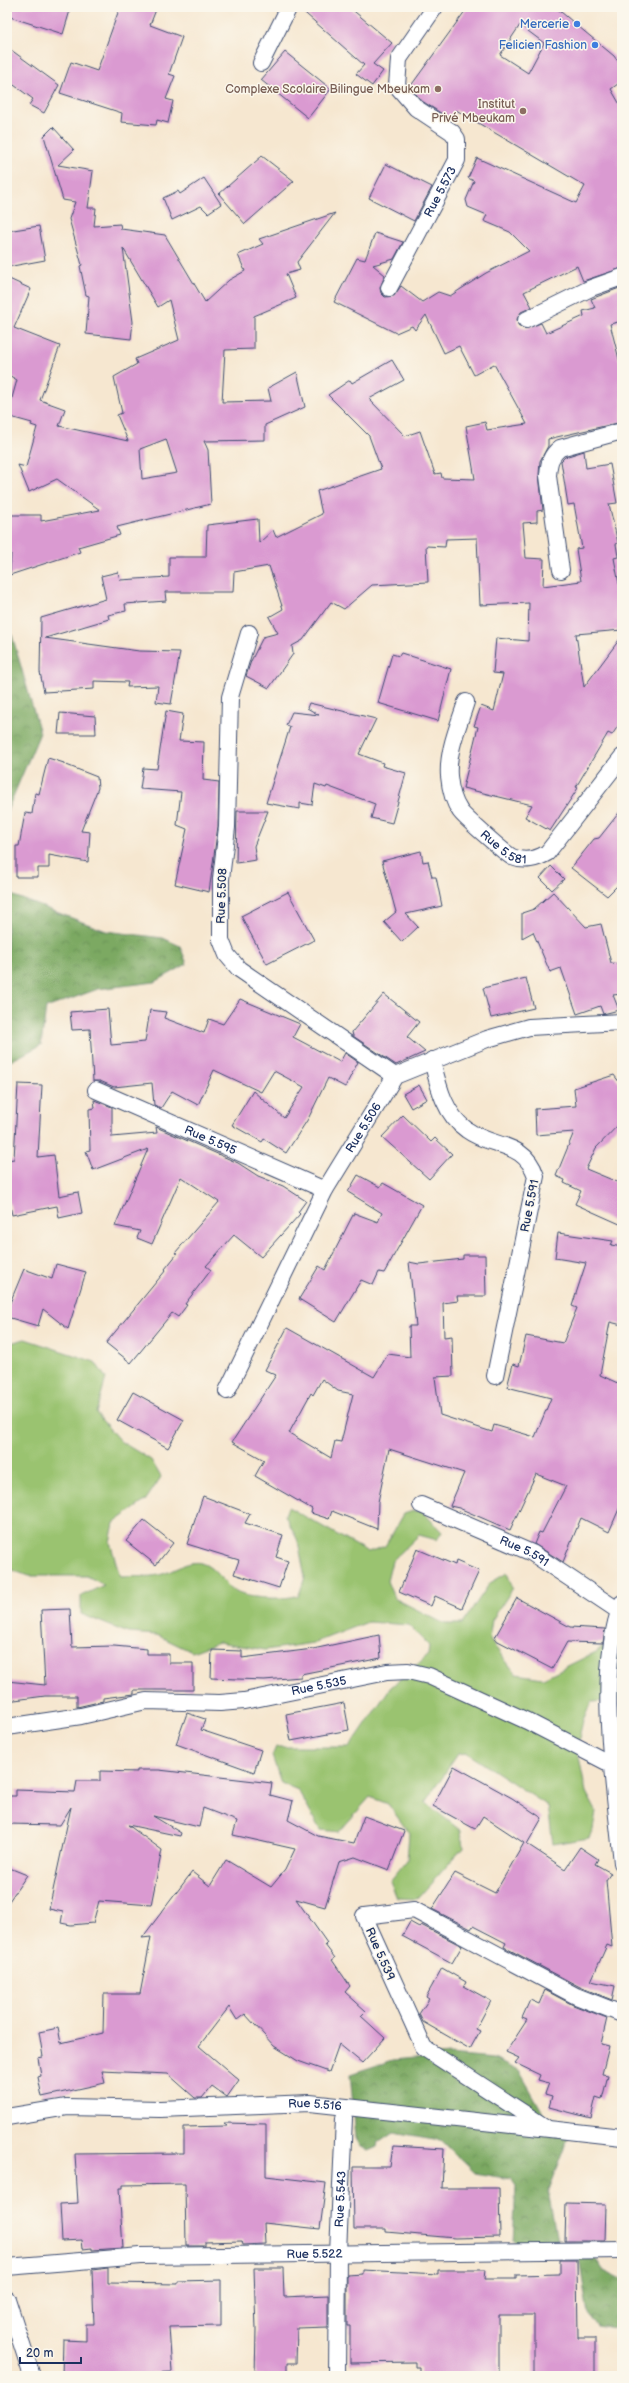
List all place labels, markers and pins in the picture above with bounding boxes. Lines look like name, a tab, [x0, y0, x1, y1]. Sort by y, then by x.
place label: Mercerie	[520, 17, 569, 32]
marker: Mercerie	[572, 19, 582, 29]
place label: Felicien Fashion	[499, 38, 587, 53]
marker: Felicien Fashion	[590, 40, 600, 50]
place label: Complexe Scolaire Bilingue Mbeukam	[225, 82, 430, 97]
marker: Complexe Scolaire Bilingue Mbeukam	[433, 84, 443, 94]
place label: Institut Privé Mbeukam	[431, 97, 515, 126]
marker: Institut Privé Mbeukam	[518, 106, 528, 116]

